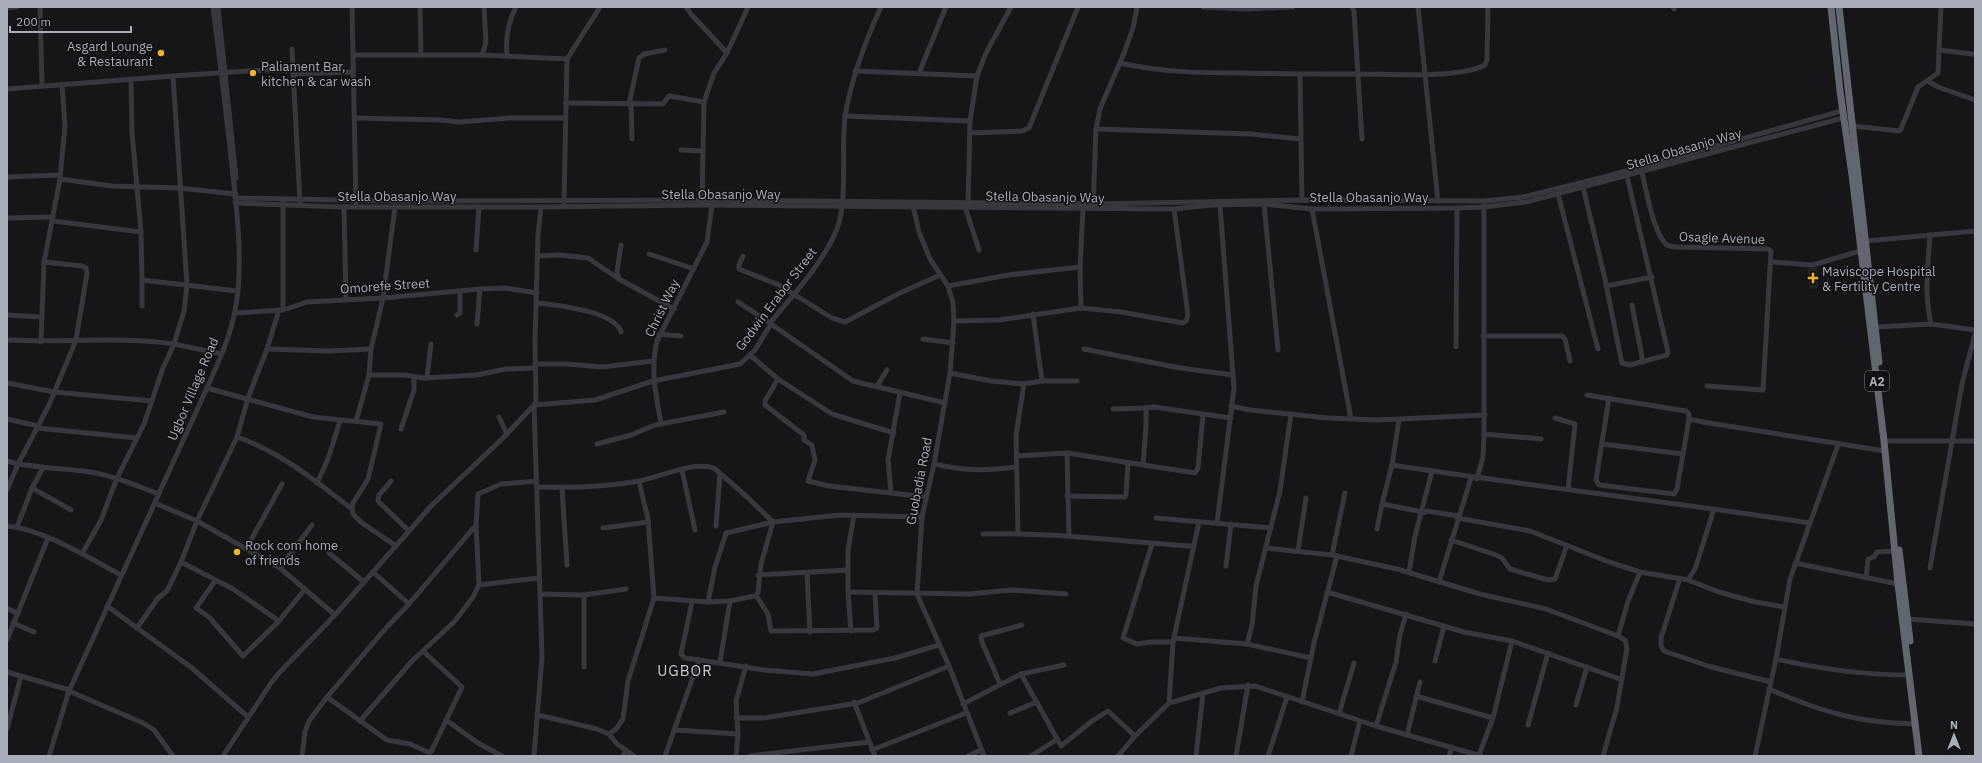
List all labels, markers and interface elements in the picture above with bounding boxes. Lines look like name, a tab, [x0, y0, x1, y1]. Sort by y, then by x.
scale bar	[10, 8, 131, 34]
text: 200 m	[16, 14, 51, 29]
place label: Asgard Lounge & Restaurant	[67, 38, 153, 70]
marker: Asgard Lounge & Restaurant	[156, 48, 166, 58]
place label: Paliament Bar, kitchen & car wash	[261, 58, 371, 90]
marker: Paliament Bar, kitchen & car wash	[248, 68, 258, 78]
street label: Stella Obasanjo Way	[1624, 124, 1744, 174]
street label: Stella Obasanjo Way	[662, 186, 781, 203]
street label: Stella Obasanjo Way	[985, 187, 1105, 207]
street label: Stella Obasanjo Way	[338, 188, 457, 205]
street label: Stella Obasanjo Way	[1310, 189, 1429, 206]
street label: Osagie Avenue	[1679, 228, 1765, 248]
street label: Godwin Erabor Street	[732, 244, 820, 354]
place label: Maviscope Hospital & Fertility Centre	[1822, 263, 1936, 295]
marker: Maviscope Hospital & Fertility Centre	[1807, 272, 1819, 284]
street label: Omorefe Street	[340, 274, 430, 298]
street label: Christ Way	[641, 276, 683, 340]
street label: Ugbor Village Road	[164, 335, 222, 443]
road number: A2	[1865, 371, 1889, 391]
street label: Guobadia Road	[902, 436, 936, 526]
place label: Rock com home of friends	[245, 537, 338, 569]
marker: Rock com home of friends	[232, 547, 242, 557]
district label: UGBOR	[657, 661, 713, 680]
north arrow	[1934, 715, 1974, 755]
text: N	[1950, 718, 1958, 732]

